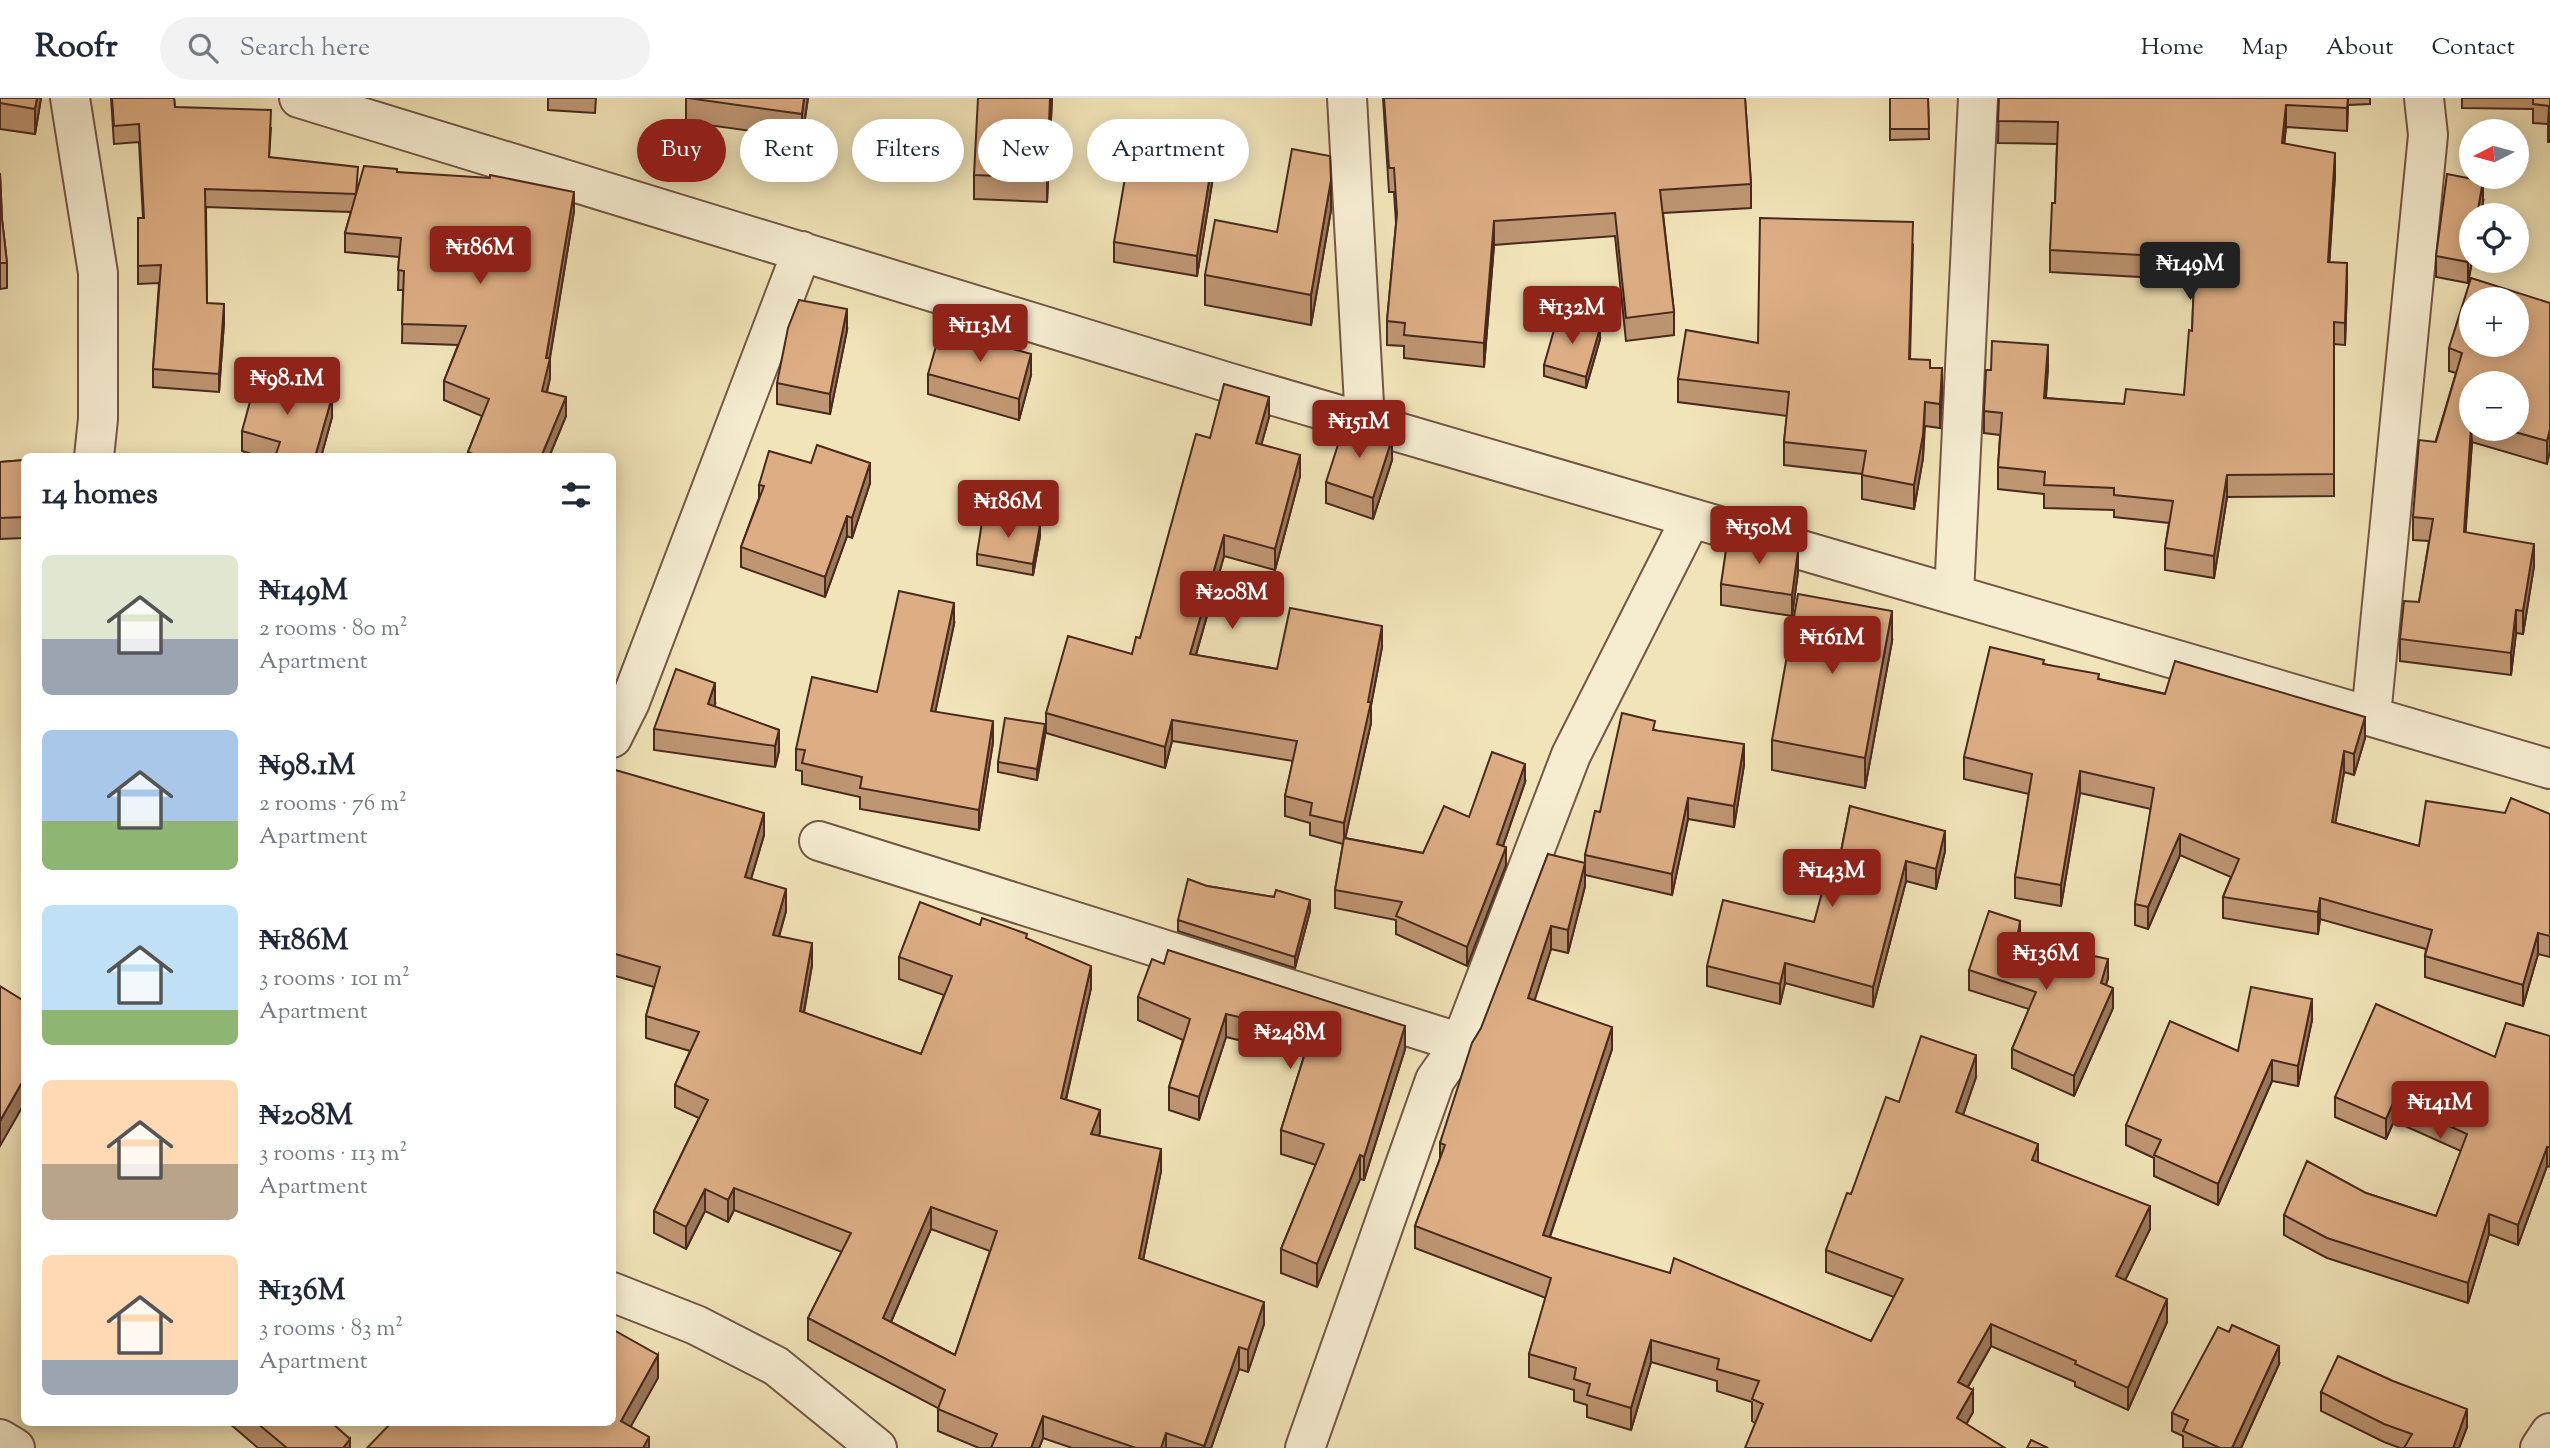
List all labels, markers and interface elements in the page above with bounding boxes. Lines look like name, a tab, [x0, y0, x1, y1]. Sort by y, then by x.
search box	[160, 17, 650, 80]
text: Roofr	[35, 24, 118, 72]
icon: search	[184, 29, 222, 67]
text: Search here	[240, 30, 370, 67]
text: Home	[2141, 31, 2204, 65]
text: Map	[2242, 31, 2288, 65]
text: About	[2326, 31, 2393, 65]
text: Contact	[2431, 31, 2515, 65]
chip: Buy	[637, 119, 726, 182]
chip: Rent	[740, 119, 838, 182]
chip: Filters	[852, 119, 964, 182]
chip: New	[978, 119, 1073, 182]
chip: Apartment	[1087, 119, 1249, 182]
north arrow	[2459, 119, 2529, 189]
map controls	[2459, 119, 2529, 441]
button: locate	[2459, 203, 2529, 273]
pin: ₦186M	[431, 226, 529, 286]
text: ₦186M	[446, 232, 514, 265]
pin: ₦149M	[2141, 242, 2239, 302]
text: ₦149M	[2156, 248, 2224, 281]
pin: ₦132M	[1523, 286, 1621, 346]
button: +	[2459, 287, 2529, 357]
text: ₦132M	[1539, 292, 1605, 325]
pin: ₦113M	[931, 304, 1029, 364]
text: ₦113M	[949, 310, 1011, 343]
pin: ₦98.1M	[230, 358, 344, 417]
text: ₦98.1M	[250, 363, 324, 396]
button: −	[2459, 371, 2529, 441]
pin: ₦151M	[1310, 400, 1408, 460]
text: ₦151M	[1328, 406, 1390, 439]
text: 14 homes	[42, 474, 158, 517]
icon: filters	[557, 476, 595, 514]
pin: ₦186M	[959, 480, 1057, 540]
text: ₦186M	[974, 486, 1042, 519]
pin: ₦150M	[1710, 506, 1808, 566]
text: ₦150M	[1726, 512, 1792, 545]
text: ₦149M	[259, 570, 348, 613]
pin: ₦208M	[1183, 572, 1281, 631]
text: ₦208M	[1196, 577, 1268, 610]
icon: home	[98, 583, 182, 667]
text: 2 rooms · 80 m²	[259, 613, 407, 646]
pin: ₦161M	[1783, 616, 1881, 676]
text: ₦161M	[1800, 622, 1864, 655]
text: Apartment	[259, 646, 368, 679]
text: ₦98.1M	[259, 745, 355, 788]
icon: home	[98, 758, 182, 842]
text: 2 rooms · 76 m²	[259, 788, 407, 821]
text: Apartment	[259, 821, 368, 854]
pin: ₦143M	[1783, 850, 1881, 909]
text: ₦143M	[1799, 855, 1865, 888]
text: ₦186M	[259, 920, 348, 963]
pin: ₦136M	[1997, 932, 2095, 992]
icon: home	[98, 933, 182, 1017]
text: ₦136M	[2013, 938, 2079, 971]
text: 3 rooms · 101 m²	[259, 963, 410, 996]
text: Apartment	[259, 996, 368, 1029]
pin: ₦248M	[1241, 1012, 1339, 1071]
text: ₦248M	[1254, 1017, 1326, 1050]
pin: ₦141M	[2391, 1082, 2489, 1141]
text: ₦141M	[2408, 1087, 2472, 1120]
text: ₦208M	[259, 1095, 353, 1138]
icon: home	[98, 1108, 182, 1192]
text: 3 rooms · 113 m²	[259, 1138, 407, 1171]
text: Apartment	[259, 1171, 368, 1204]
text: ₦136M	[259, 1270, 345, 1313]
icon: home	[98, 1283, 182, 1367]
text: 3 rooms · 83 m²	[259, 1313, 403, 1346]
text: Apartment	[259, 1346, 368, 1379]

